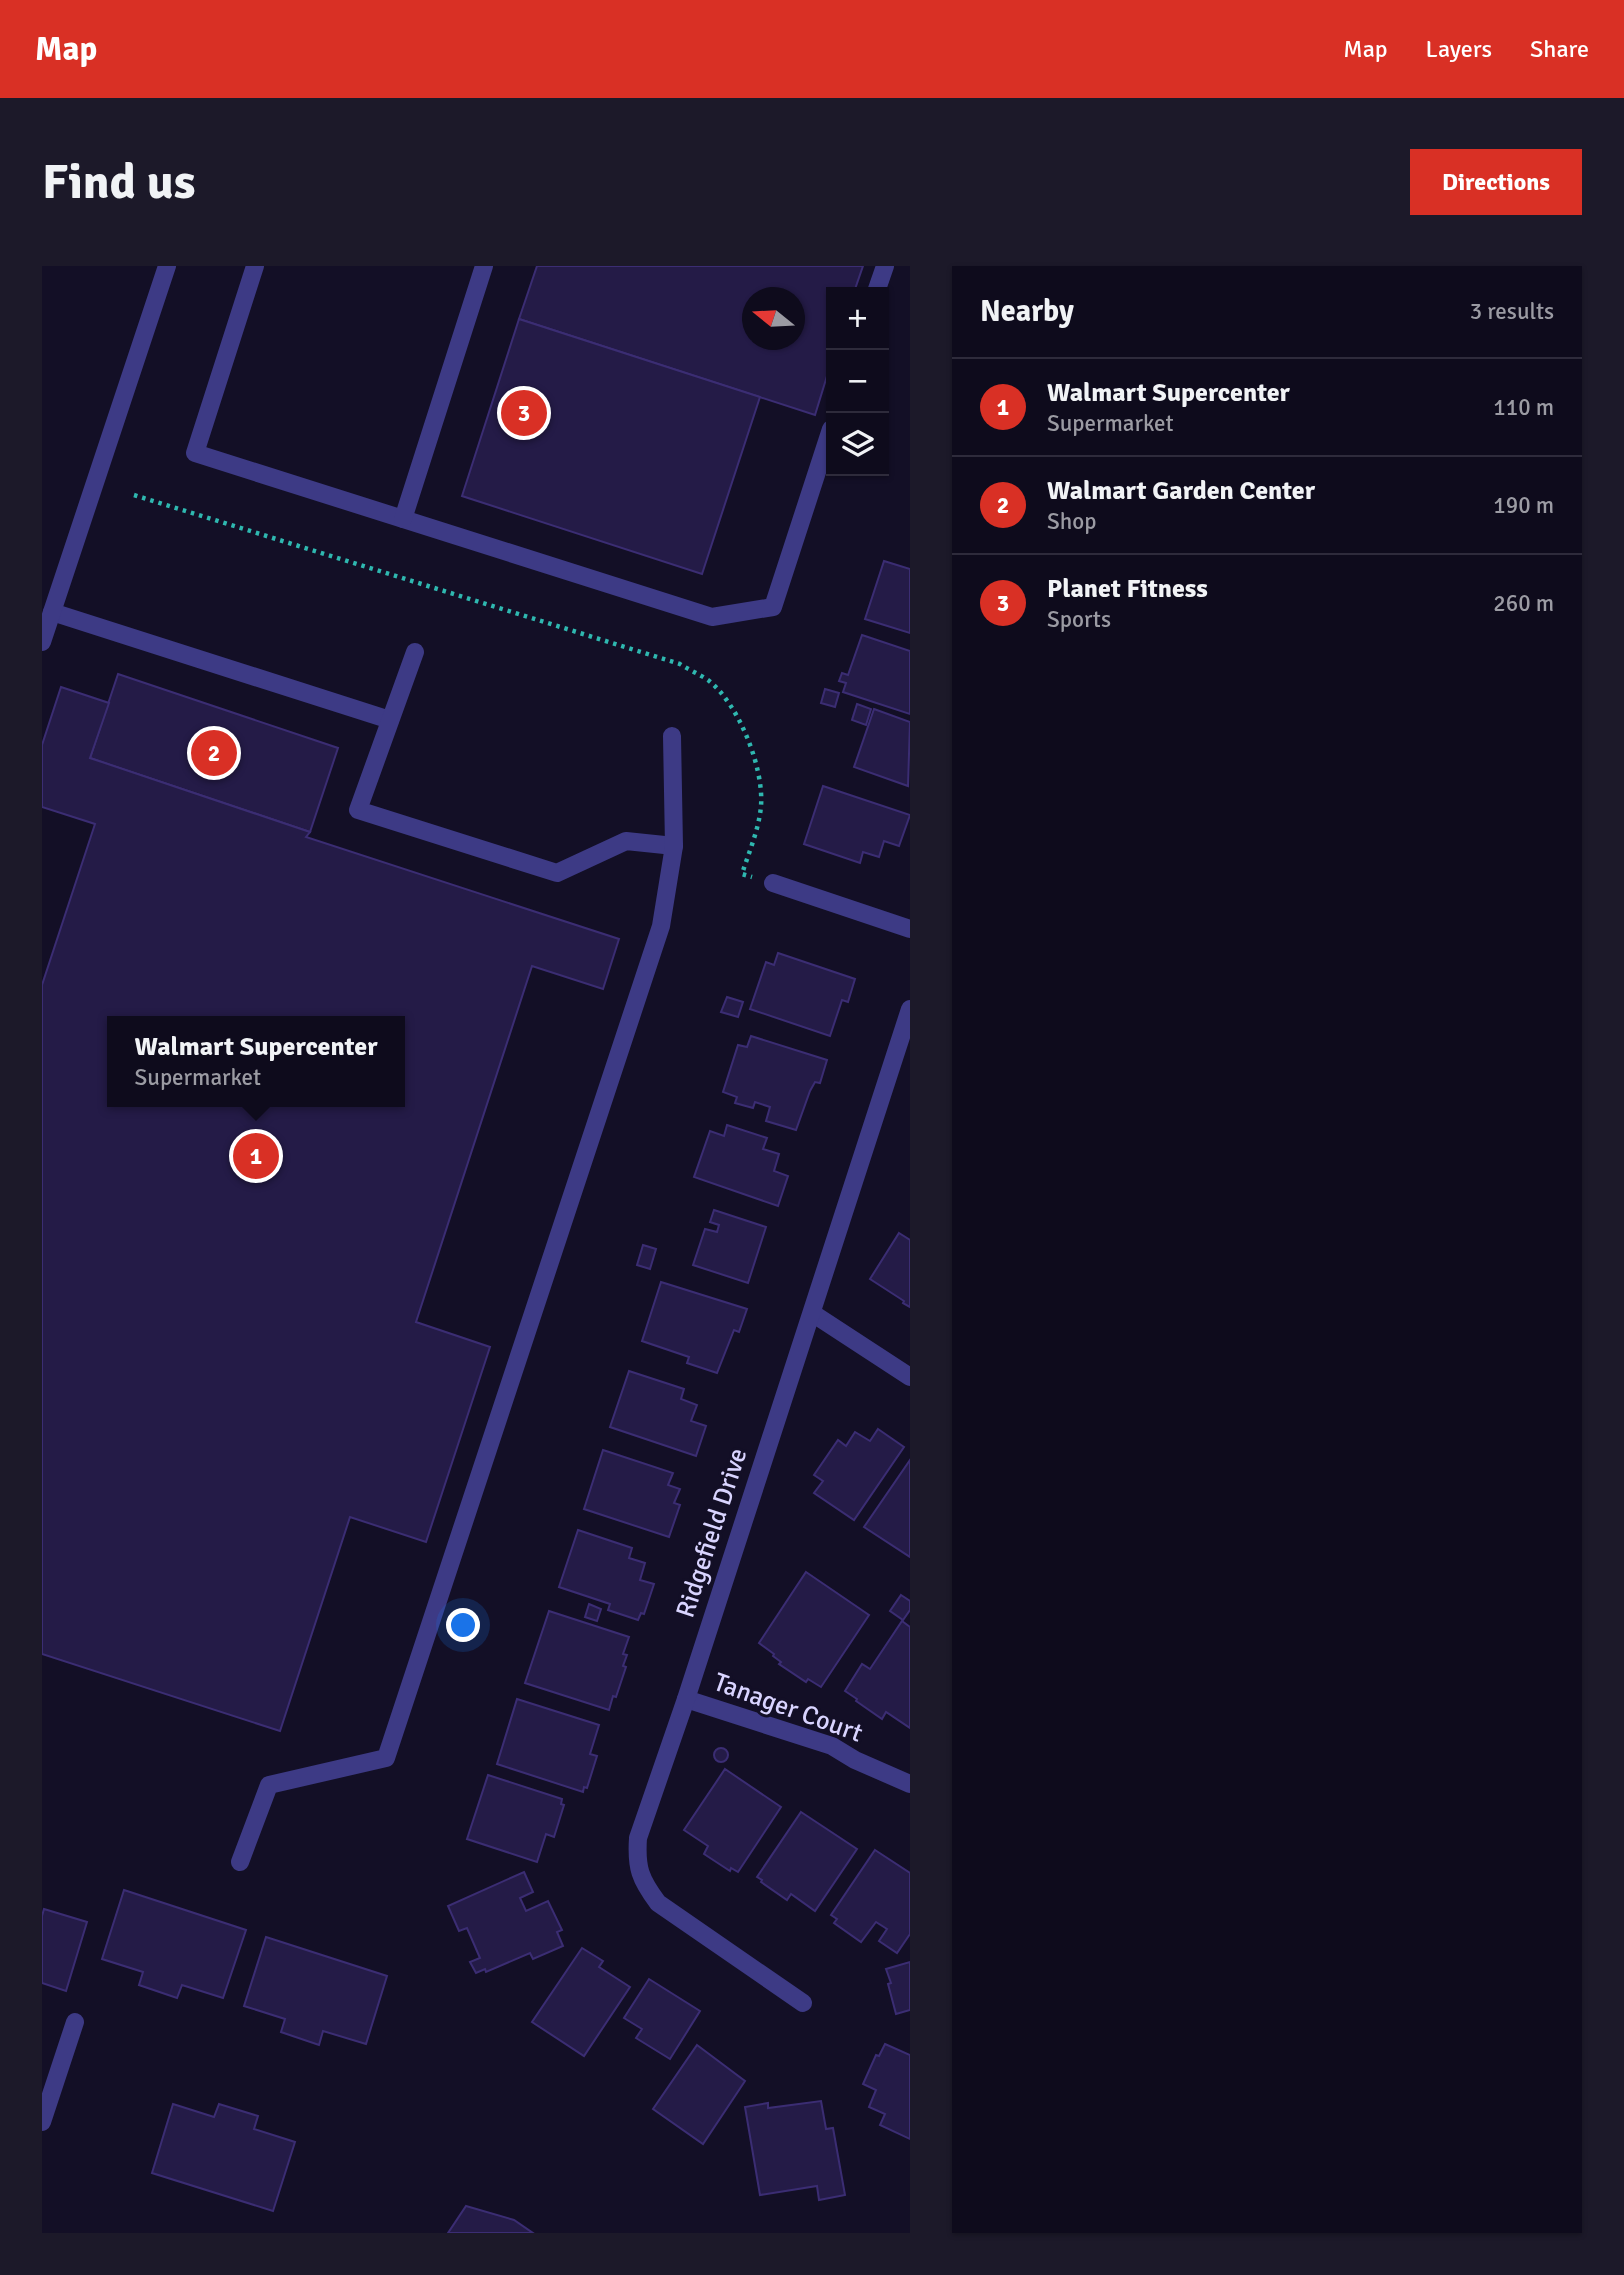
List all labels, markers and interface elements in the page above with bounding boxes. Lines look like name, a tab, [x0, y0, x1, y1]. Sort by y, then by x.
text: Map	[35, 29, 97, 70]
text: Map	[1343, 34, 1388, 64]
text: Layers	[1426, 34, 1492, 64]
text: Share	[1530, 34, 1589, 64]
button: Directions	[1410, 149, 1582, 215]
text: Find us	[42, 152, 195, 212]
north arrow	[742, 287, 805, 350]
map controls	[826, 287, 889, 476]
button: +	[826, 287, 889, 350]
text: Nearby	[980, 293, 1074, 330]
text: 3 results	[1470, 297, 1554, 326]
button: −	[826, 350, 889, 413]
text: Walmart Supercenter	[1047, 377, 1290, 409]
pin: 3	[501, 387, 547, 439]
text: 1	[997, 393, 1009, 422]
text: 110 m	[1493, 393, 1554, 422]
text: Supermarket	[1047, 409, 1174, 438]
button: layers	[826, 413, 889, 476]
text: Walmart Garden Center	[1047, 475, 1315, 507]
text: 2	[997, 491, 1009, 520]
text: 190 m	[1493, 491, 1554, 520]
text: Shop	[1047, 507, 1096, 536]
text: Planet Fitness	[1047, 573, 1208, 605]
text: 3	[997, 589, 1009, 618]
text: 260 m	[1493, 589, 1554, 618]
text: Sports	[1047, 605, 1111, 634]
pin: 2	[191, 727, 237, 779]
popup	[107, 1016, 405, 1107]
text: Walmart Supercenter	[135, 1031, 377, 1063]
text: Supermarket	[135, 1063, 261, 1092]
pin: 1	[233, 1130, 279, 1182]
street label: Ridgefield Drive	[670, 1444, 754, 1622]
your location	[446, 1608, 480, 1642]
street label: Tanager Court	[709, 1666, 867, 1750]

